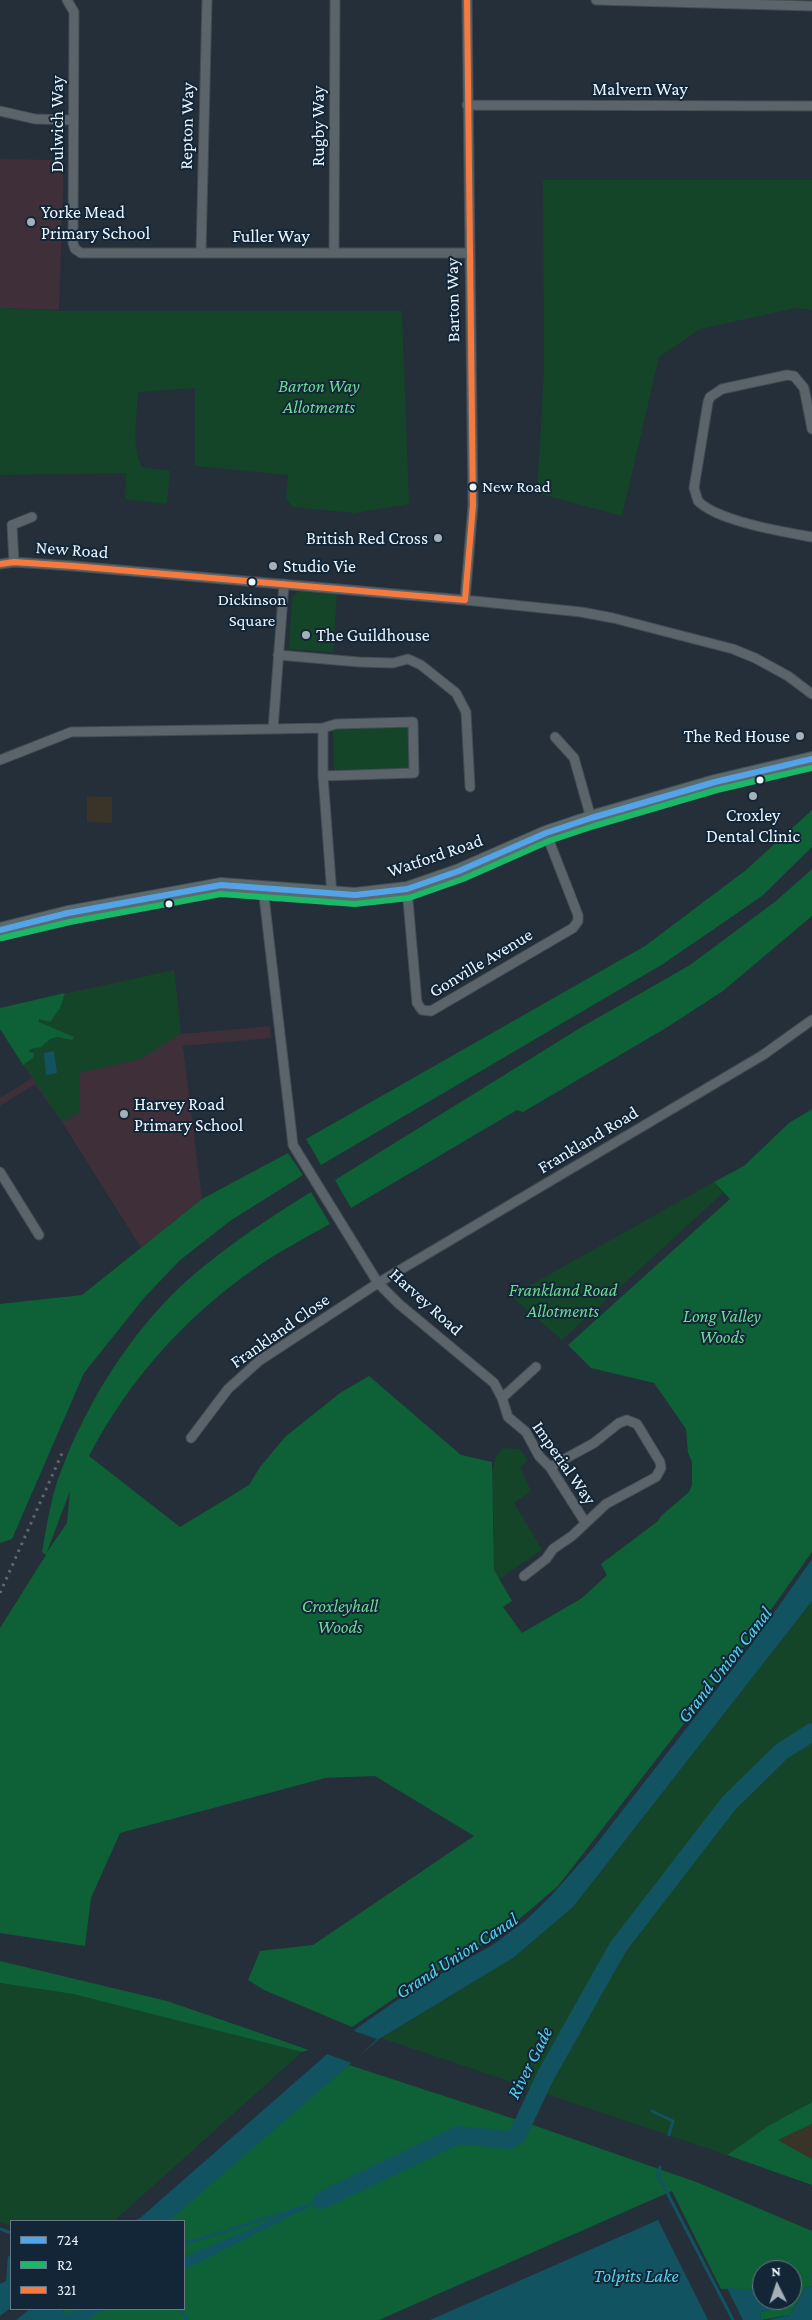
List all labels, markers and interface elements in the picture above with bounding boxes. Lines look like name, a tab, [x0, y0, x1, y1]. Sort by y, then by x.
street label: Dulwich Way	[46, 76, 68, 172]
street label: Malvern Way	[592, 78, 688, 100]
street label: Repton Way	[175, 82, 199, 170]
street label: Rugby Way	[307, 85, 329, 167]
place label: Yorke Mead Primary School	[41, 201, 150, 243]
marker: Yorke Mead Primary School	[25, 216, 37, 228]
street label: Fuller Way	[232, 225, 310, 247]
street label: Barton Way	[441, 257, 465, 343]
park label: Barton Way Allotments	[278, 375, 360, 418]
place label: New Road	[482, 477, 551, 497]
marker: New Road	[468, 482, 478, 492]
place label: British Red Cross	[306, 527, 428, 549]
marker: British Red Cross	[432, 532, 444, 544]
street label: New Road	[35, 537, 109, 563]
place label: Studio Vie	[283, 555, 356, 577]
marker: Studio Vie	[267, 560, 279, 572]
marker: Dickinson Square	[247, 577, 257, 587]
place label: Dickinson Square	[218, 590, 286, 630]
place label: The Guildhouse	[316, 624, 430, 646]
marker: The Guildhouse	[300, 629, 312, 641]
place label: The Red House	[683, 725, 790, 747]
marker: The Red House	[794, 730, 806, 742]
unlabelled marker	[755, 775, 765, 785]
marker: Croxley Dental Clinic	[747, 790, 759, 802]
place label: Croxley Dental Clinic	[706, 804, 800, 846]
street label: Watford Road	[384, 830, 486, 882]
unlabelled marker	[164, 899, 174, 909]
street label: Gonville Avenue	[425, 924, 537, 1002]
place label: Harvey Road Primary School	[134, 1093, 243, 1136]
street label: Frankland Road	[534, 1102, 642, 1178]
marker: Harvey Road Primary School	[118, 1108, 130, 1120]
street label: Harvey Road	[385, 1264, 467, 1340]
park label: Frankland Road Allotments	[509, 1279, 617, 1322]
street label: Frankland Close	[226, 1289, 334, 1373]
park label: Long Valley Woods	[683, 1305, 761, 1348]
street label: Imperial Way	[527, 1417, 601, 1509]
park label: Croxleyhall Woods	[302, 1595, 378, 1638]
water label: Grand Union Canal	[673, 1602, 777, 1728]
water label: Grand Union Canal	[392, 1908, 522, 2004]
water label: River Gade	[502, 2023, 558, 2103]
legend	[10, 2220, 185, 2310]
text: 724	[57, 2232, 79, 2248]
text: R2	[57, 2257, 72, 2273]
north arrow	[752, 2260, 802, 2310]
text: N	[771, 2263, 781, 2279]
water label: Tolpits Lake	[593, 2265, 679, 2287]
text: 321	[57, 2282, 76, 2298]

